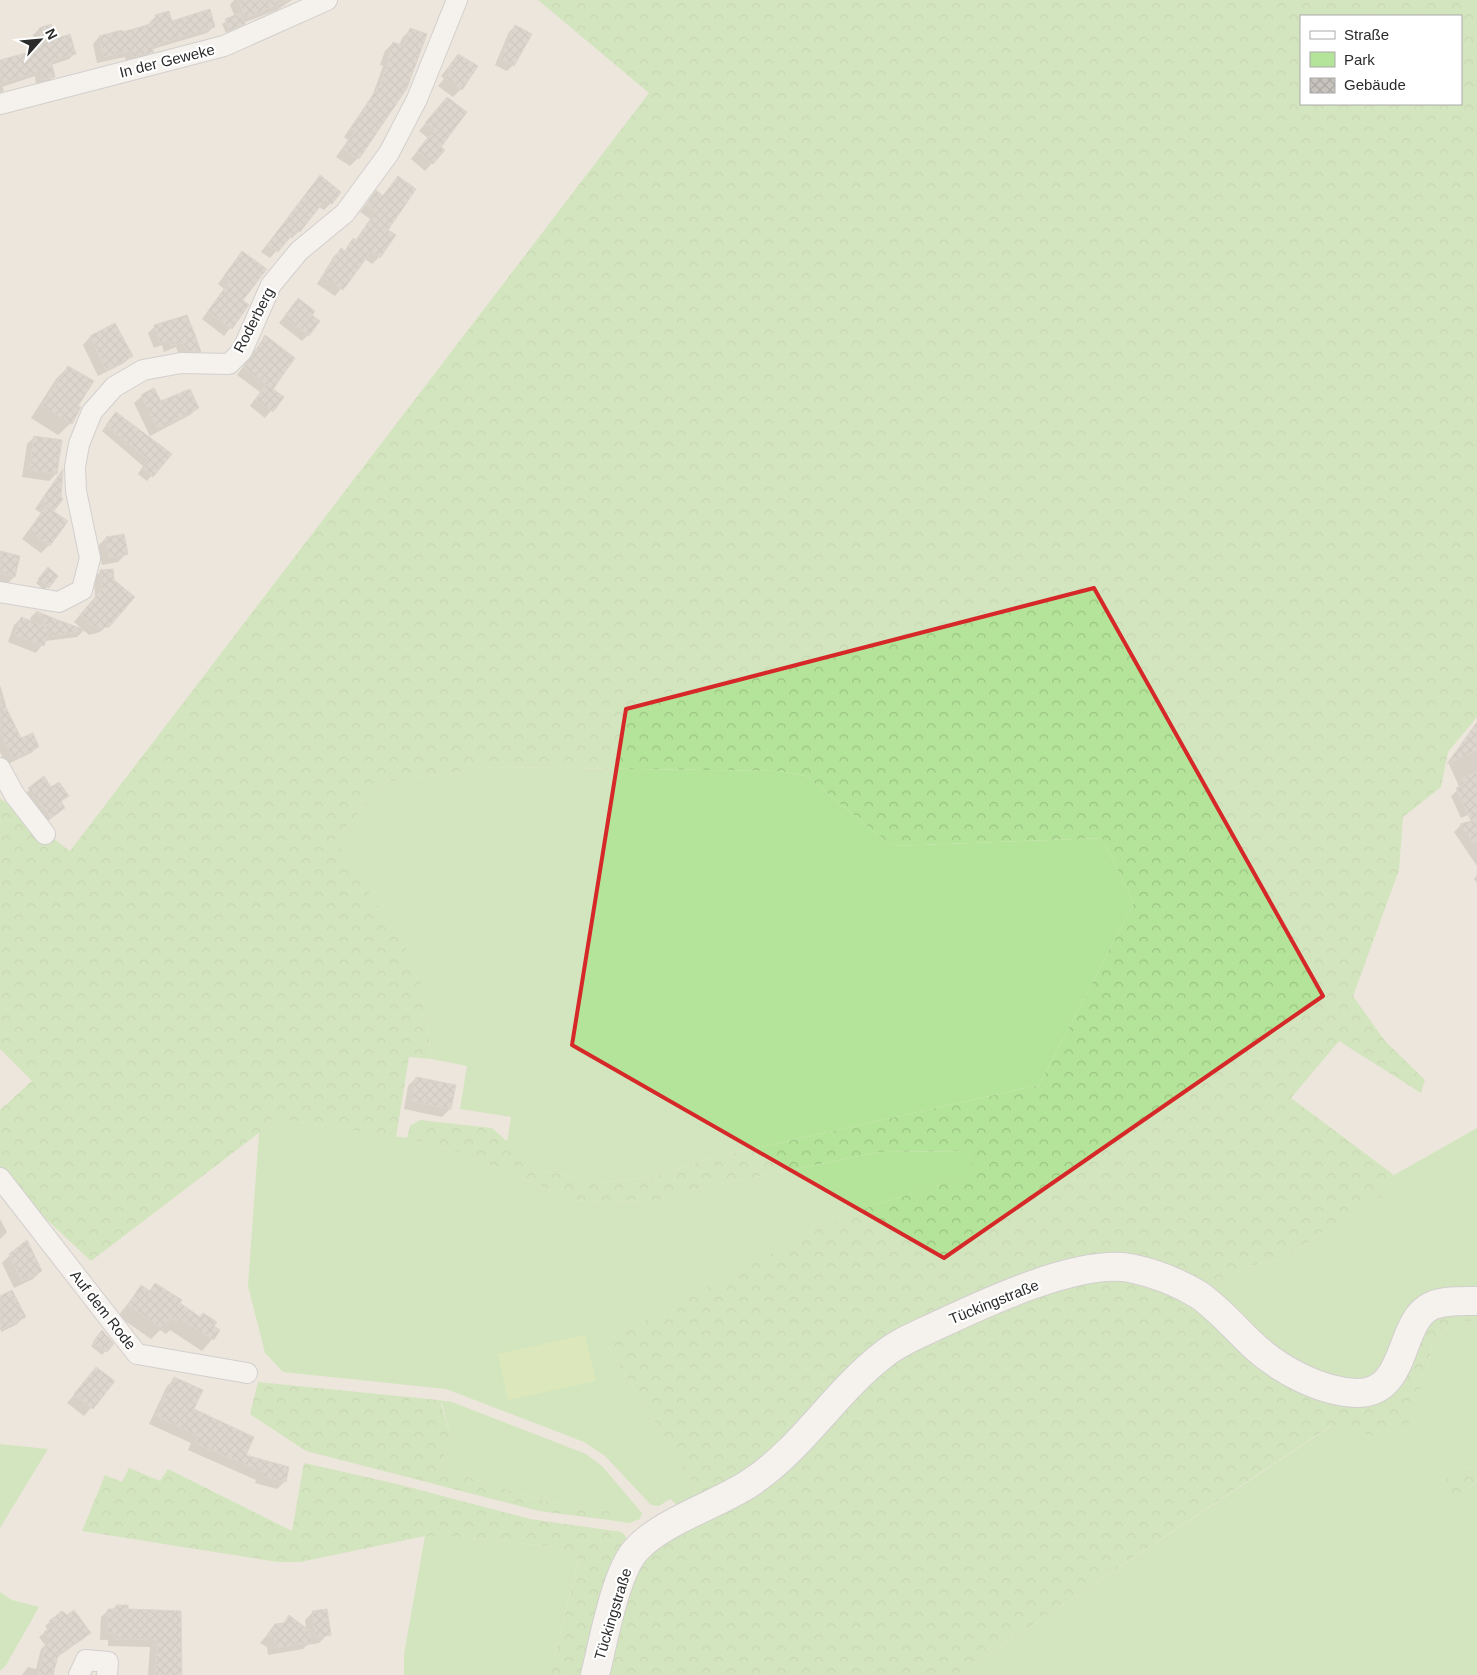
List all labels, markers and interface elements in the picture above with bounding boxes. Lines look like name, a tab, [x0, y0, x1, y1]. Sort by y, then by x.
north arrow	[15, 15, 65, 65]
legend	[1300, 15, 1462, 105]
text: N	[42, 26, 61, 42]
text: Straße	[1344, 26, 1389, 43]
street label: In der Geweke	[117, 40, 216, 81]
text: Park	[1344, 51, 1375, 68]
text: Gebäude	[1344, 76, 1406, 93]
street label: Roderberg	[230, 284, 277, 355]
street label: Auf dem Rode	[67, 1267, 140, 1353]
street label: Tückingstraße	[947, 1276, 1041, 1327]
street label: Tückingstraße	[590, 1566, 635, 1662]

